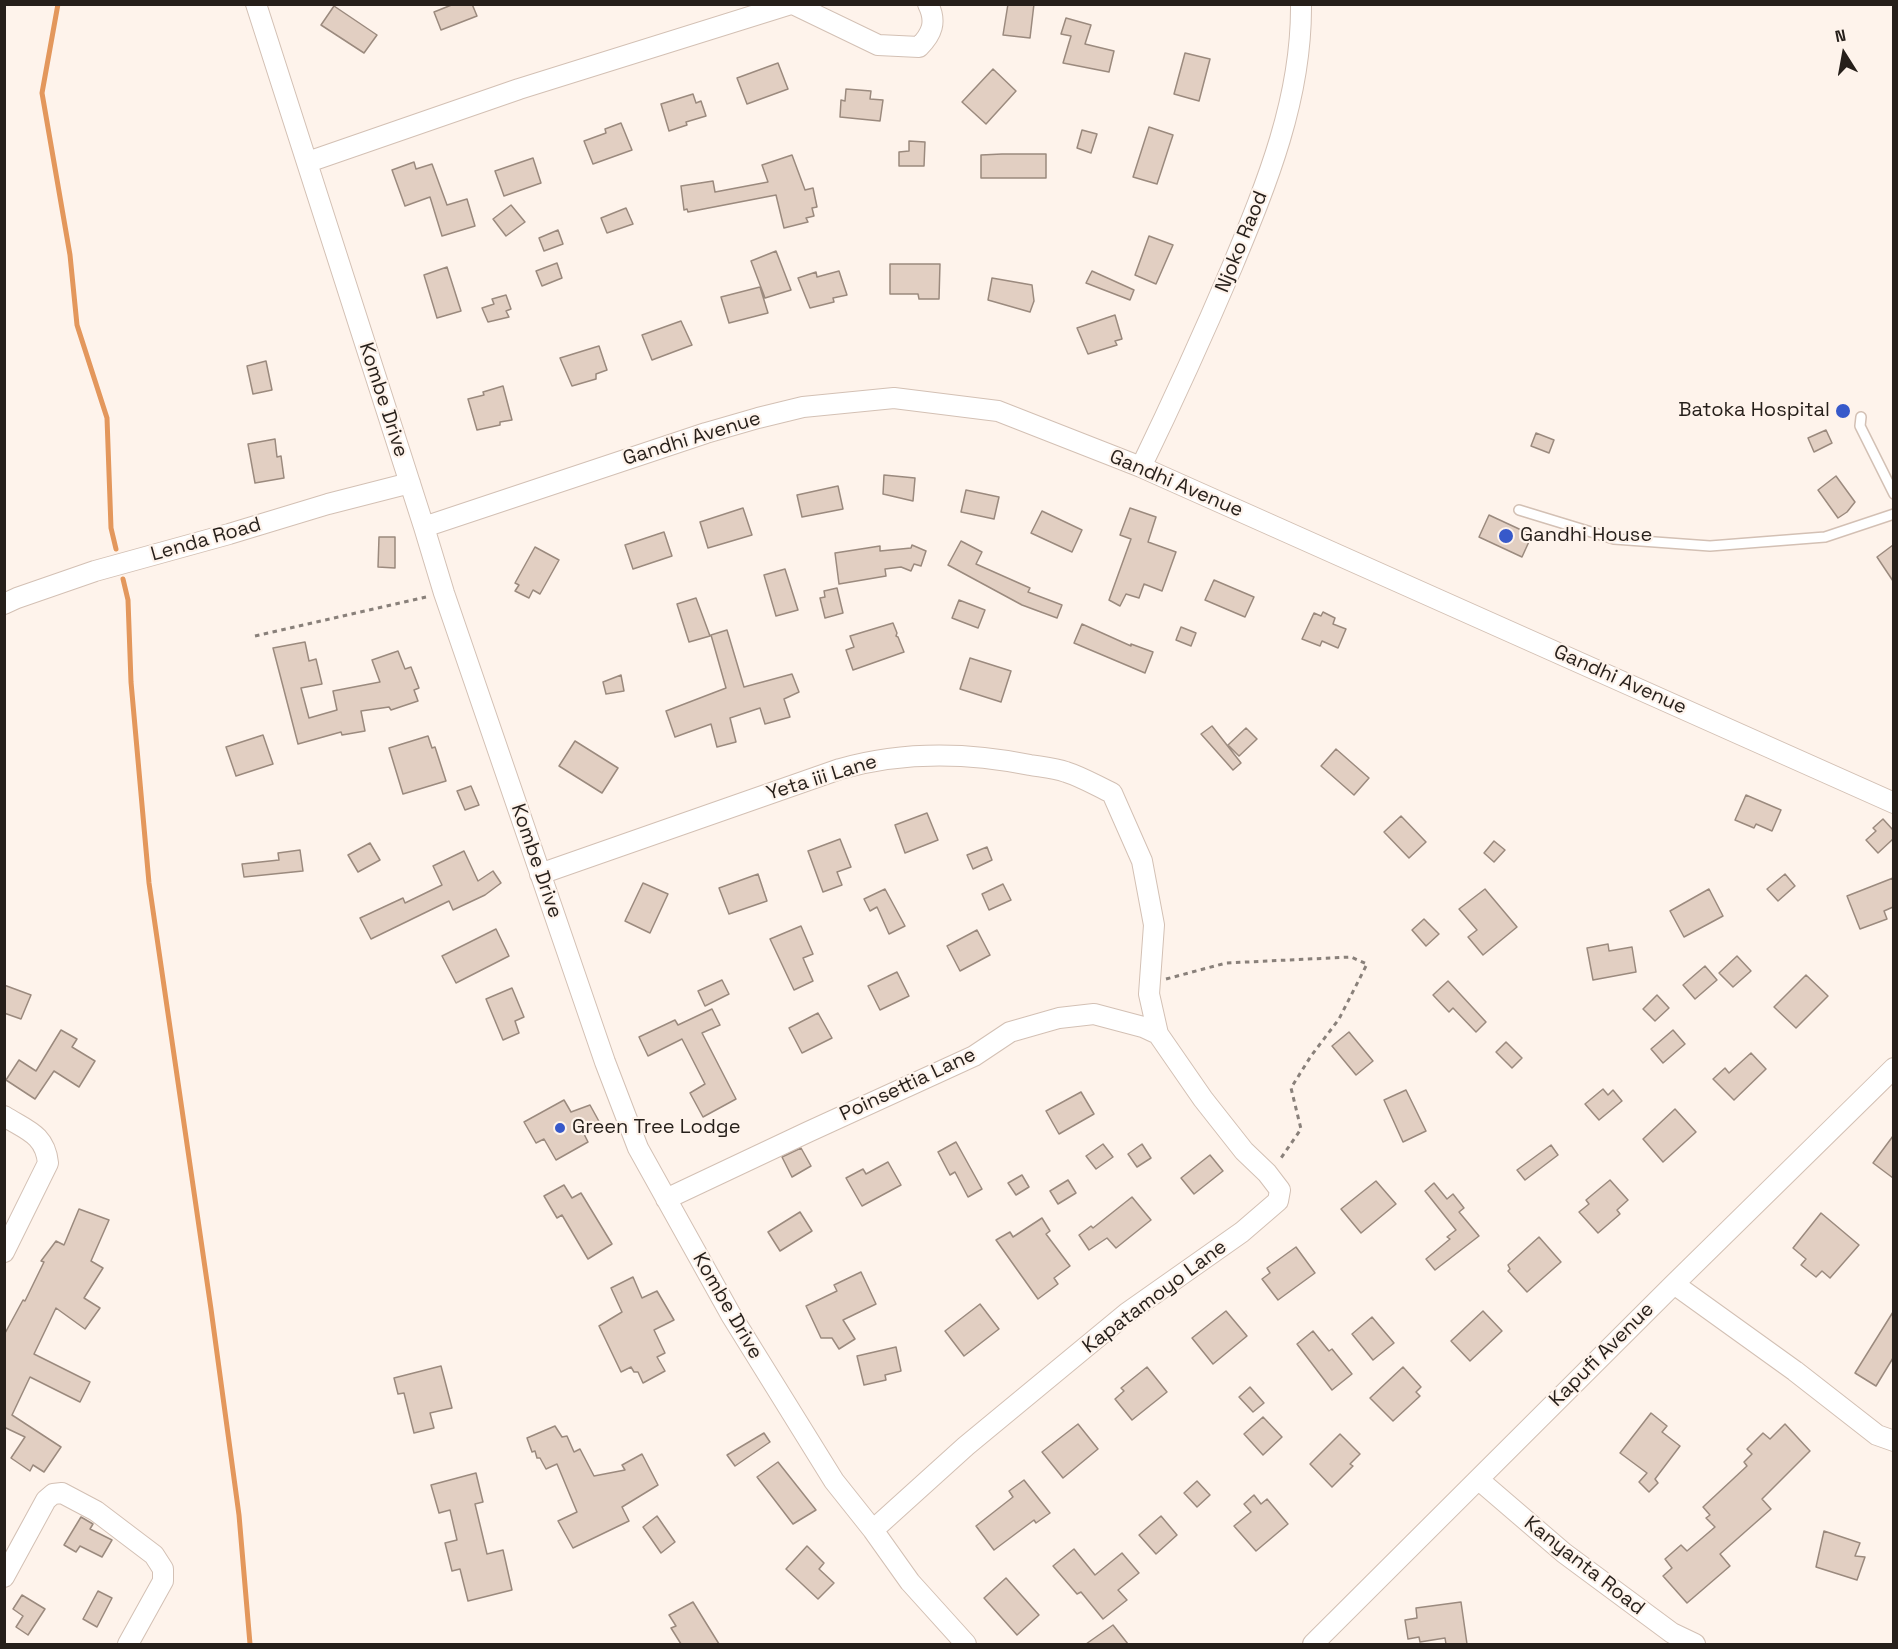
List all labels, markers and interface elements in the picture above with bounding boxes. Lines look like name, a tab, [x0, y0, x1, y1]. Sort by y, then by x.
north arrow	[1814, 24, 1874, 84]
text: N	[1833, 25, 1848, 47]
street label: Njoko Raod	[1211, 188, 1273, 296]
street label: Kombe Drive	[353, 340, 413, 460]
place label: Batoka Hospital	[1678, 399, 1830, 423]
marker: Batoka Hospital	[1834, 402, 1852, 420]
street label: Gandhi Avenue	[620, 407, 764, 471]
street label: Gandhi Avenue	[1106, 445, 1246, 523]
street label: Lenda Road	[148, 513, 264, 567]
place label: Gandhi House	[1520, 524, 1652, 548]
marker: Gandhi House	[1497, 527, 1515, 545]
street label: Gandhi Avenue	[1550, 640, 1690, 720]
street label: Yeta iii Lane	[764, 750, 880, 806]
street label: Kombe Drive	[505, 801, 567, 921]
street label: Poinsettia Lane	[836, 1043, 980, 1127]
place label: Green Tree Lodge	[572, 1116, 740, 1140]
marker: Green Tree Lodge	[553, 1121, 567, 1135]
street label: Kapatamoyo Lane	[1078, 1235, 1232, 1359]
street label: Kombe Drive	[687, 1248, 767, 1364]
street label: Kapufi Avenue	[1545, 1298, 1659, 1412]
street label: Kanyanta Road	[1519, 1511, 1649, 1621]

